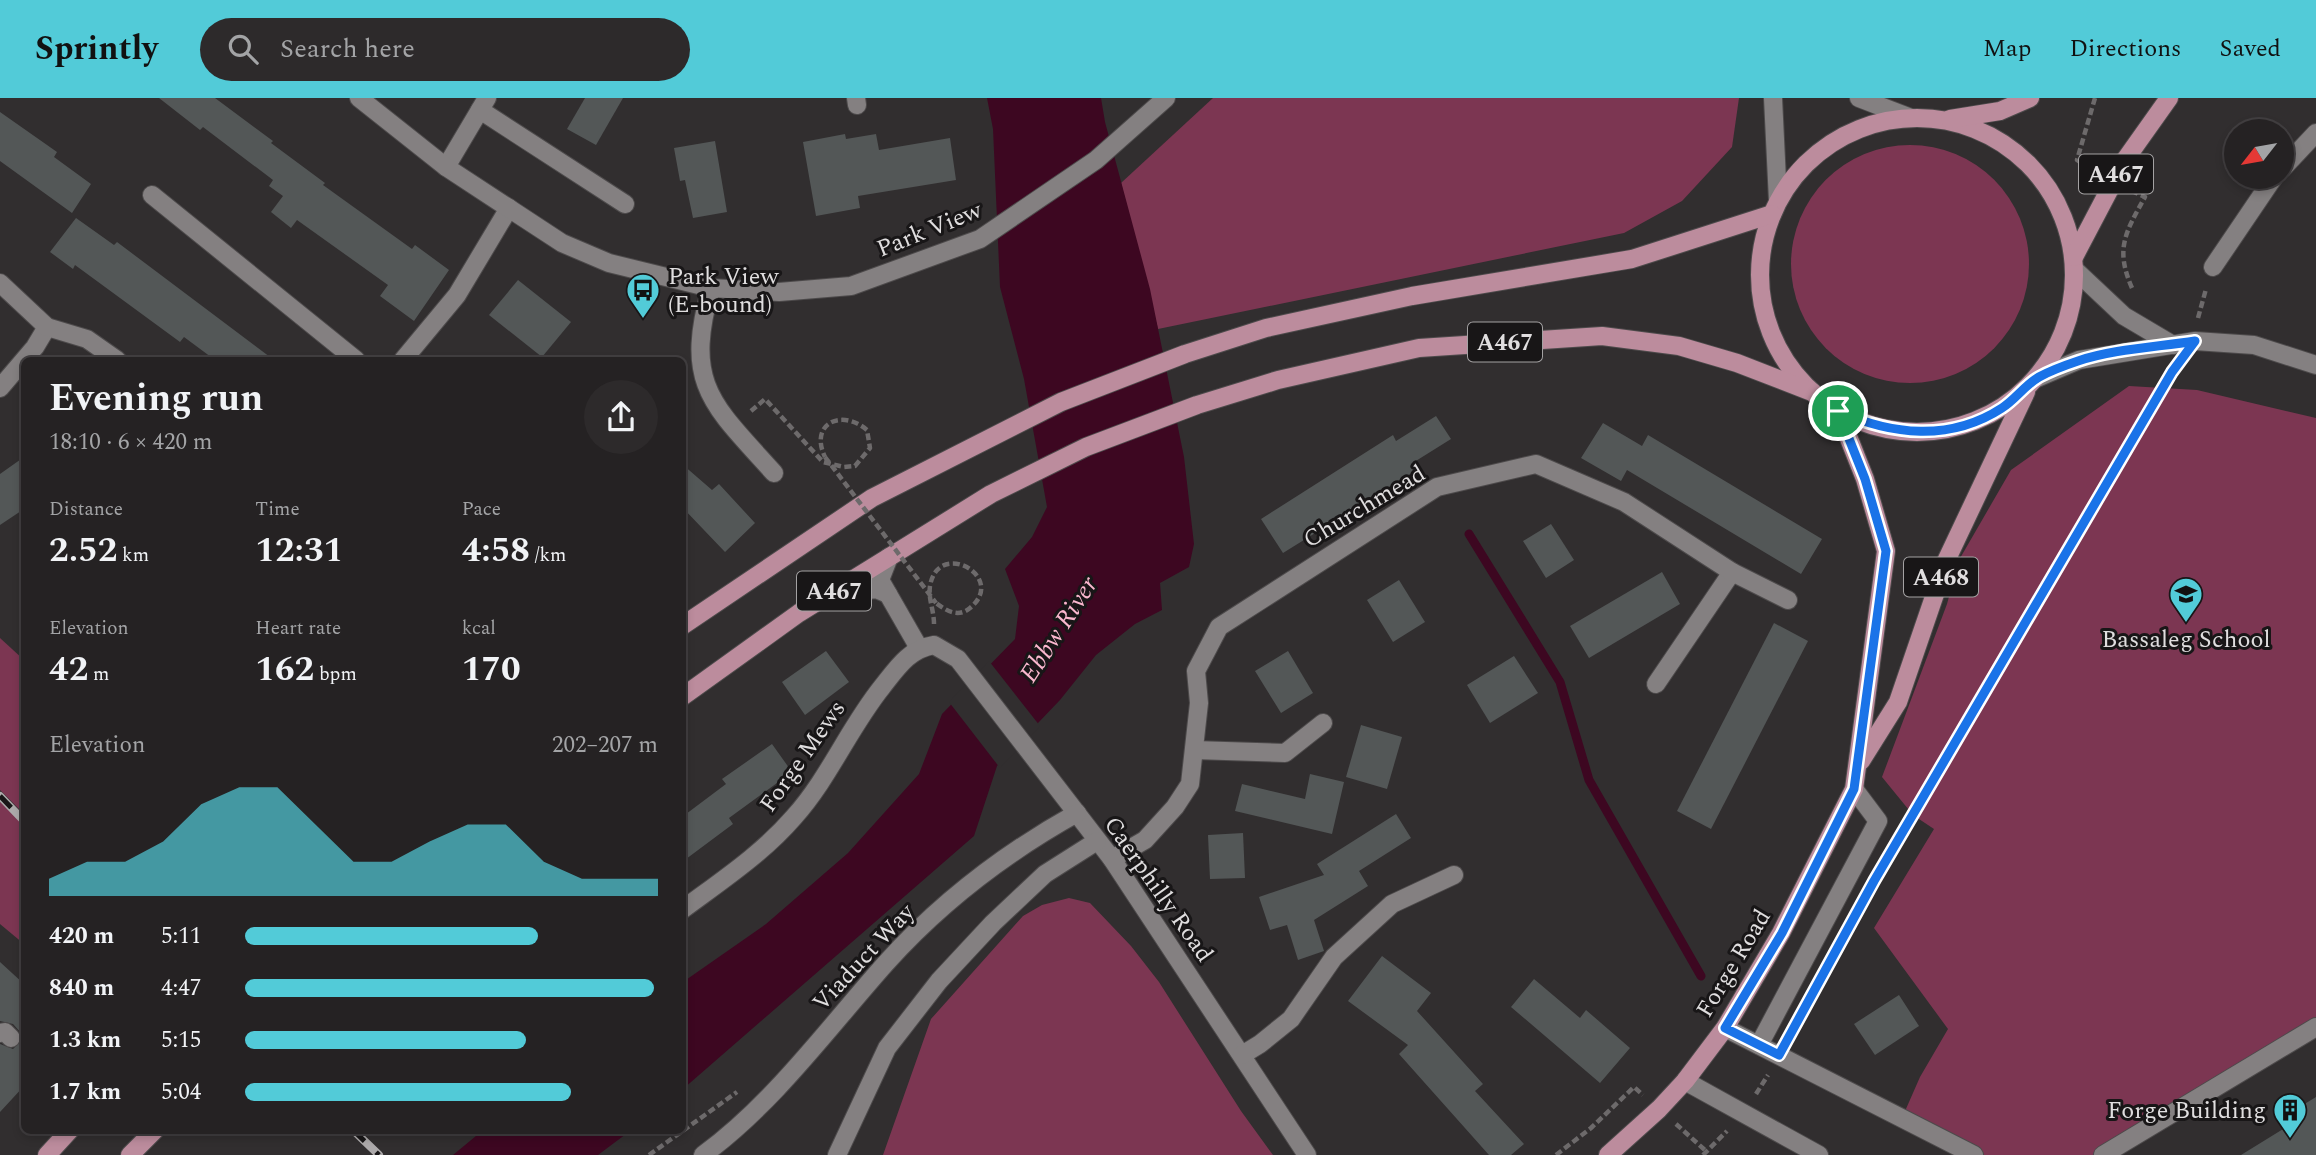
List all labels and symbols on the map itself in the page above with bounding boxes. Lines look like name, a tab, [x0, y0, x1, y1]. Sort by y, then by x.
north arrow	[2224, 119, 2294, 189]
road number: A467	[2079, 155, 2153, 194]
street label: Park View	[871, 192, 988, 267]
place label: Park View (E-bound)	[668, 259, 779, 323]
bus stop icon: Park View (E-bound)	[624, 271, 662, 320]
road number: A467	[1468, 322, 1542, 362]
pin	[1808, 381, 1868, 441]
street label: Churchmead	[1296, 456, 1433, 558]
road number: A468	[1904, 558, 1978, 597]
water label: Ebbw River	[1009, 567, 1109, 691]
road number: A467	[797, 572, 871, 610]
school or university icon: Bassaleg School	[2167, 575, 2205, 624]
place label: Bassaleg School	[2101, 622, 2271, 658]
street label: Forge Mews	[751, 693, 855, 820]
street label: Caerphilly Road	[1094, 809, 1222, 970]
street label: Viaduct Way	[804, 895, 924, 1020]
street label: Forge Road	[1687, 902, 1780, 1025]
building icon: Forge Building	[2271, 1091, 2309, 1140]
place label: Forge Building	[2107, 1093, 2266, 1129]

